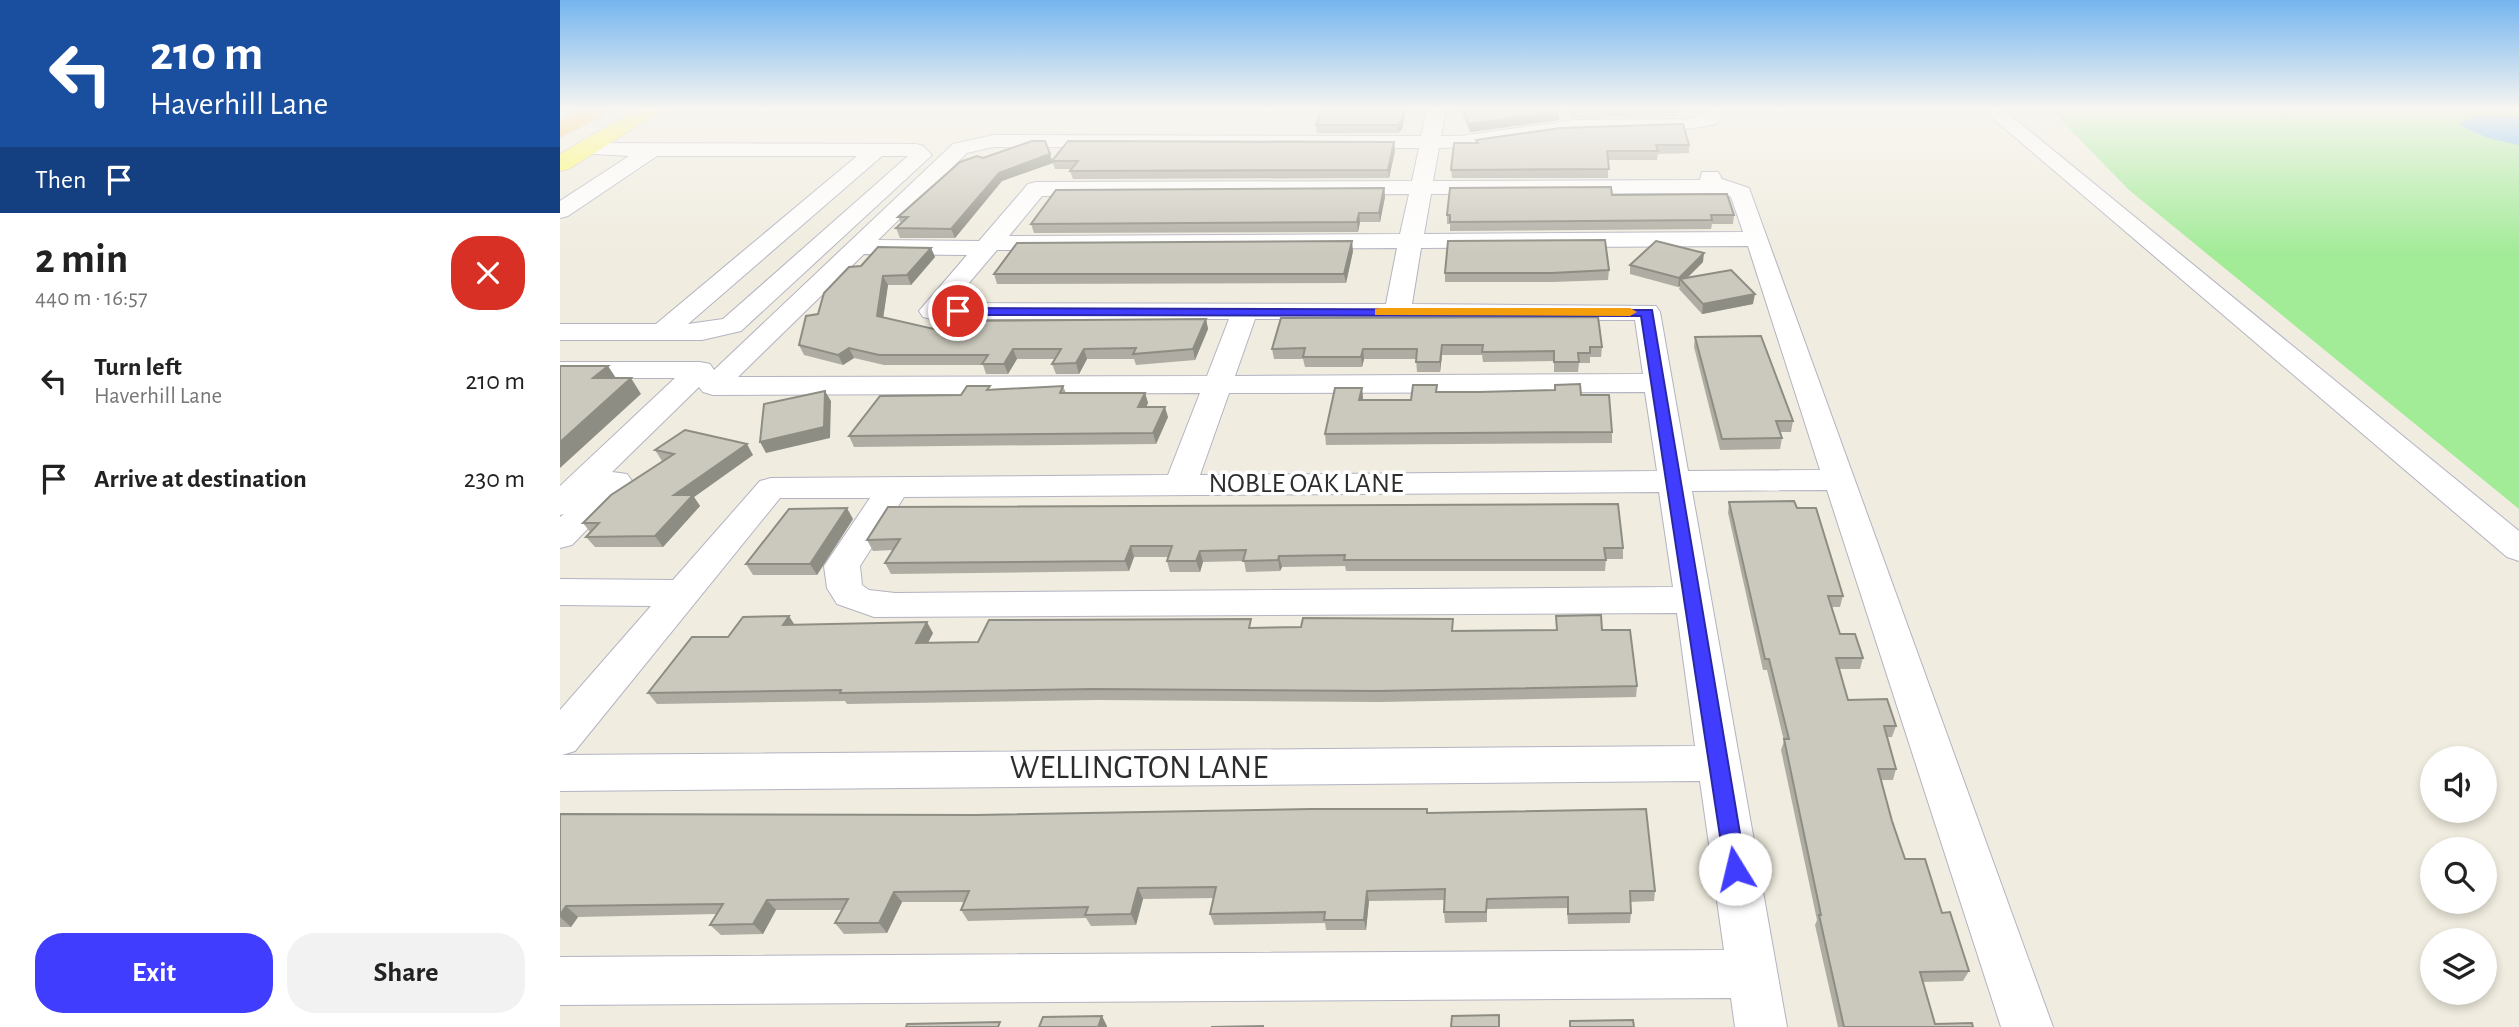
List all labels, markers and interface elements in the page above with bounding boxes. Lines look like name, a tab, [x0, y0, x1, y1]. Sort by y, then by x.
icon: left	[35, 28, 126, 119]
text: 210 m	[150, 30, 263, 79]
text: Haverhill Lane	[150, 88, 328, 120]
icon: arrive	[100, 161, 138, 199]
text: Then	[35, 167, 86, 193]
button: close	[451, 236, 525, 310]
text: 2 min	[35, 238, 128, 280]
pin	[928, 281, 988, 341]
text: 440 m · 16:57	[35, 287, 148, 310]
icon: arrive	[939, 292, 977, 330]
text: Turn left	[94, 354, 182, 380]
icon: left	[35, 362, 73, 400]
text: 210 m	[465, 368, 525, 394]
text: Haverhill Lane	[94, 385, 222, 408]
icon: arrive	[35, 460, 73, 498]
text: Arrive at destination	[94, 466, 307, 492]
text: 230 m	[464, 466, 525, 492]
street label: NOBLE OAK LANE	[1208, 470, 1404, 498]
map controls	[2420, 746, 2497, 1005]
button: sound	[2420, 746, 2497, 823]
street label: WELLINGTON LANE	[1010, 752, 1268, 785]
position arrow	[1698, 832, 1772, 906]
button: search	[2420, 837, 2497, 914]
button: layers	[2420, 928, 2497, 1005]
button: Exit	[35, 933, 273, 1013]
button: Share	[287, 933, 525, 1013]

